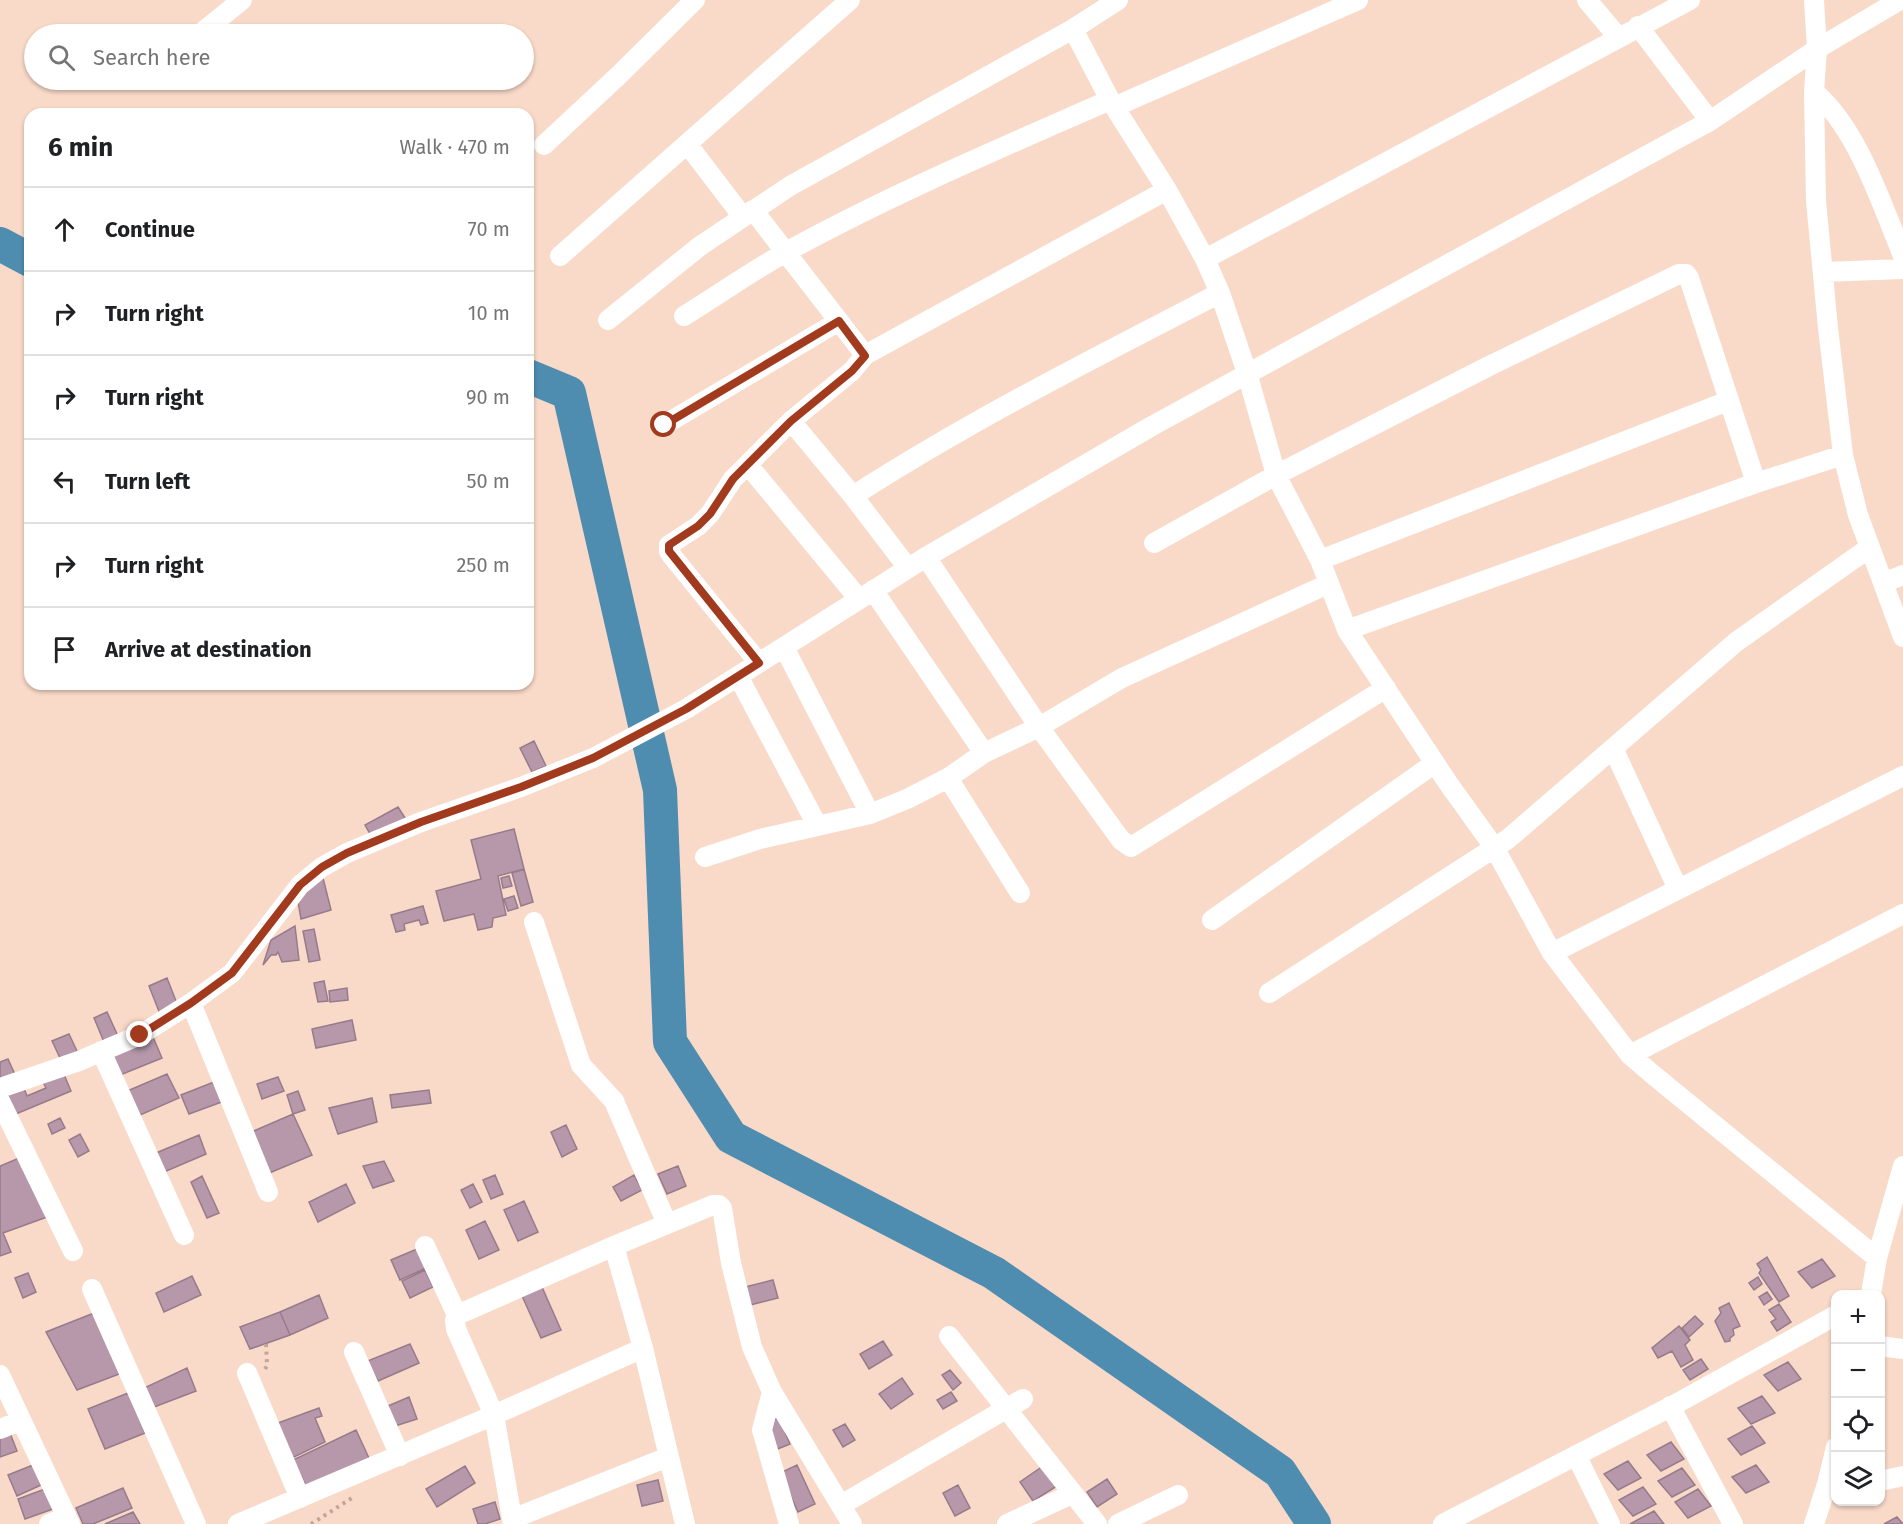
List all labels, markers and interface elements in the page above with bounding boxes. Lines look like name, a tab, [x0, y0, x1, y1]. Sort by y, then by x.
search box	[24, 24, 534, 90]
icon: search	[45, 41, 78, 74]
text: Search here	[93, 44, 211, 71]
text: 6 min	[48, 132, 113, 163]
text: Walk · 470 m	[400, 135, 510, 159]
icon: ahead	[48, 213, 81, 246]
text: Continue	[105, 216, 195, 243]
text: 70 m	[468, 217, 510, 241]
icon: right	[48, 297, 81, 330]
text: Turn right	[105, 300, 204, 327]
text: 10 m	[468, 301, 510, 325]
icon: right	[48, 381, 81, 414]
text: Turn right	[105, 384, 204, 411]
text: 90 m	[466, 385, 510, 409]
route start	[650, 411, 676, 437]
icon: left	[48, 465, 81, 498]
text: Turn left	[105, 468, 190, 495]
text: 50 m	[466, 469, 510, 493]
icon: right	[48, 549, 81, 582]
text: Turn right	[105, 552, 204, 579]
text: 250 m	[456, 553, 510, 577]
icon: arrive	[48, 633, 81, 666]
text: Arrive at destination	[105, 636, 312, 663]
route end	[126, 1021, 152, 1047]
map controls	[1831, 1290, 1885, 1506]
button: +	[1831, 1290, 1885, 1344]
button: −	[1831, 1344, 1885, 1398]
button: locate	[1831, 1398, 1885, 1452]
button: layers	[1831, 1452, 1885, 1506]

